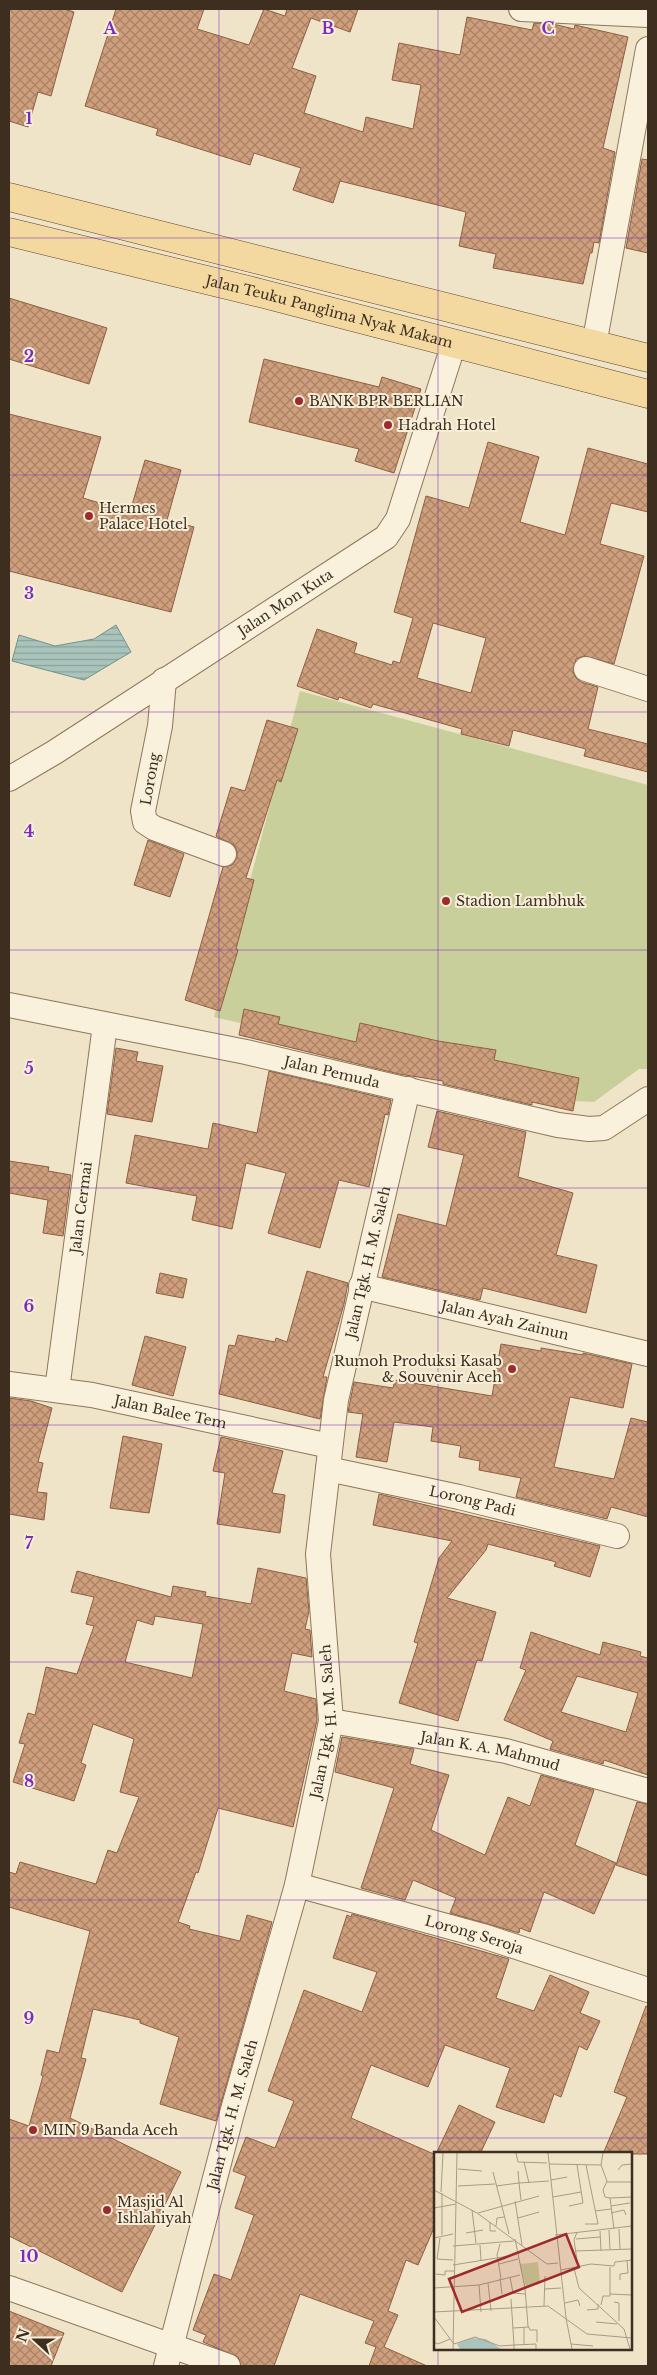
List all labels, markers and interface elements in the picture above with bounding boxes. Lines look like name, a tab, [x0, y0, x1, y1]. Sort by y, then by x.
text: A	[103, 18, 118, 38]
text: B	[322, 18, 335, 38]
text: C	[541, 18, 555, 38]
text: 1	[26, 108, 33, 128]
street label: Jalan Teuku Panglima Nyak Makam	[202, 271, 455, 352]
text: 2	[24, 346, 34, 366]
place label: BANK BPR BERLIAN	[309, 392, 464, 410]
marker: BANK BPR BERLIAN	[293, 395, 305, 407]
place label: Hadrah Hotel	[398, 416, 496, 434]
marker: Hadrah Hotel	[382, 419, 394, 431]
place label: Hermes Palace Hotel	[99, 499, 188, 533]
marker: Hermes Palace Hotel	[83, 510, 95, 522]
street label: Jalan Mon Kuta	[233, 565, 336, 641]
text: 3	[24, 583, 34, 603]
street label: Lorong	[137, 751, 164, 807]
text: 4	[24, 821, 34, 841]
place label: Stadion Lambhuk	[456, 892, 585, 910]
marker: Stadion Lambhuk	[440, 895, 452, 907]
street label: Jalan Pemuda	[280, 1052, 382, 1092]
text: 5	[24, 1058, 34, 1078]
street label: Jalan Cermai	[66, 1160, 96, 1257]
street label: Jalan Tgk. H. M. Saleh	[341, 1184, 394, 1342]
text: 6	[24, 1296, 35, 1316]
street label: Jalan Ayah Zainun	[437, 1296, 571, 1344]
place label: Rumoh Produksi Kasab & Souvenir Aceh	[334, 1352, 502, 1386]
marker: Rumoh Produksi Kasab & Souvenir Aceh	[506, 1363, 518, 1375]
street label: Jalan Balee Tem	[111, 1391, 228, 1433]
street label: Lorong Padi	[428, 1482, 518, 1520]
text: 7	[25, 1533, 34, 1553]
street label: Jalan Tgk. H. M. Saleh	[306, 1643, 340, 1802]
street label: Jalan K. A. Mahmud	[417, 1727, 562, 1775]
text: 8	[24, 1771, 34, 1791]
street label: Lorong Seroja	[423, 1912, 526, 1958]
text: 9	[24, 2008, 35, 2028]
street label: Jalan Tgk. H. M. Saleh	[203, 2037, 262, 2194]
place label: MIN 9 Banda Aceh	[43, 2121, 178, 2139]
marker: MIN 9 Banda Aceh	[27, 2124, 39, 2136]
inset map	[434, 2152, 632, 2350]
place label: Masjid Al Ishlahiyah	[117, 2193, 192, 2227]
marker: Masjid Al Ishlahiyah	[101, 2204, 113, 2216]
text: 10	[19, 2246, 39, 2266]
north arrow	[10, 2315, 60, 2365]
text: N	[12, 2326, 34, 2345]

